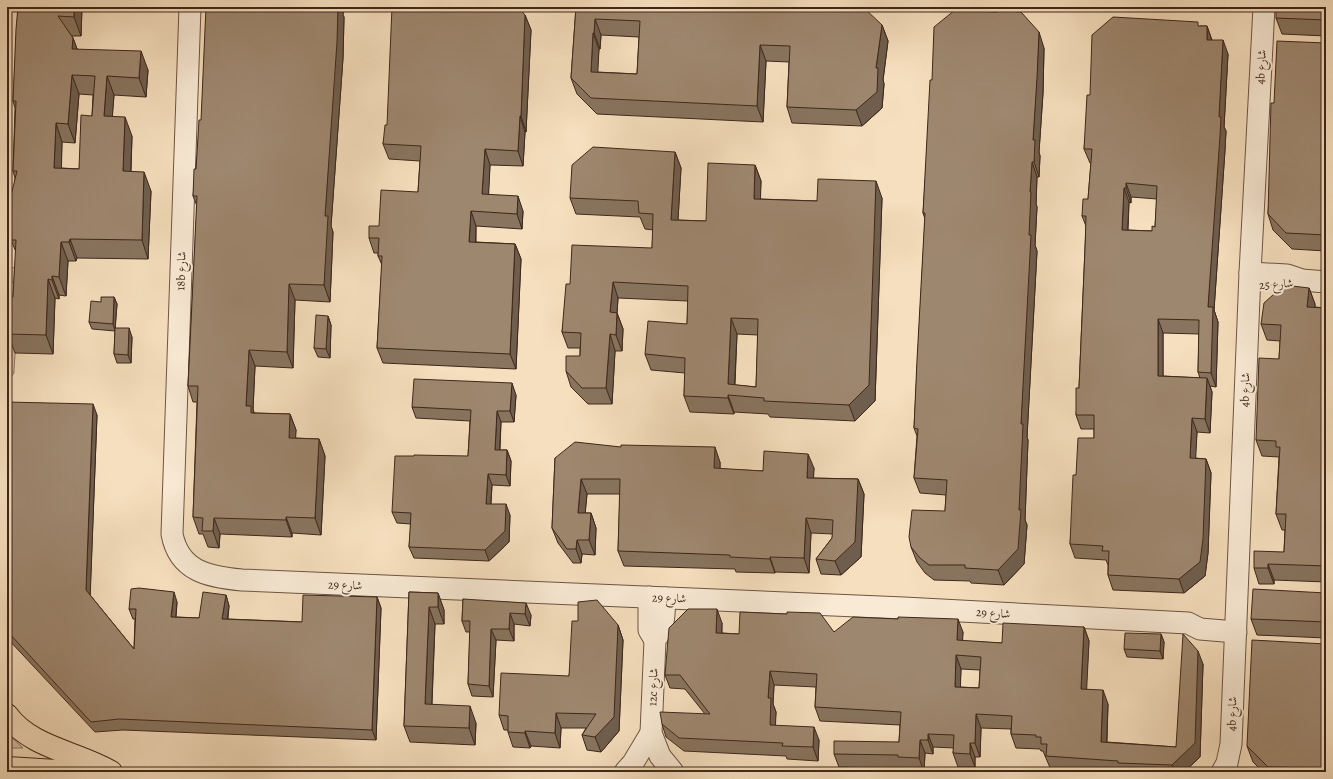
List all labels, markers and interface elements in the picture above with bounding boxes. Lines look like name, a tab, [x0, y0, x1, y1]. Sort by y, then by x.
street label: 4b شارع	[1252, 49, 1273, 85]
street label: 18b شارع	[172, 251, 193, 291]
street label: شارع 25	[1258, 275, 1294, 296]
street label: 4b شارع	[1236, 372, 1257, 408]
street label: شارع 29	[327, 576, 363, 597]
street label: شارع 29	[651, 589, 687, 610]
street label: شارع 29	[975, 604, 1011, 625]
street label: 12c شارع	[644, 667, 665, 706]
street label: 4b شارع	[1223, 696, 1244, 732]

